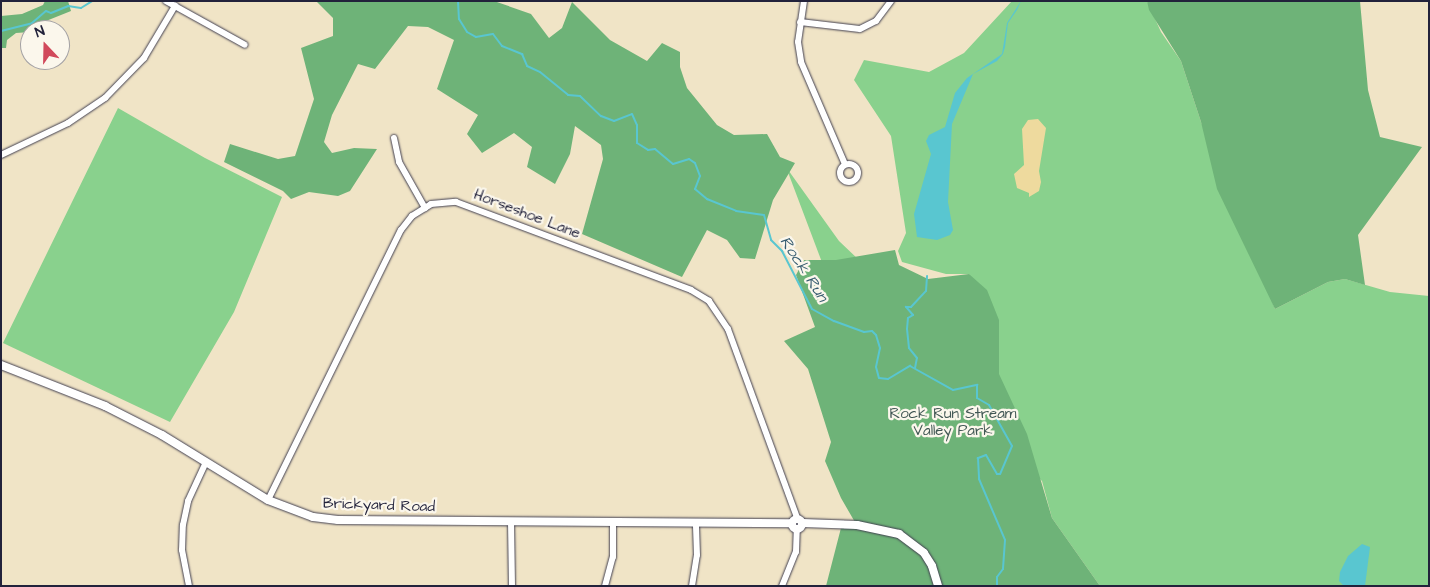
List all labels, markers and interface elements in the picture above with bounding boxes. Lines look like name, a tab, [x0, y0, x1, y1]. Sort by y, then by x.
north arrow	[20, 20, 70, 70]
text: N	[32, 21, 48, 43]
street label: Horseshoe Lane	[471, 185, 583, 243]
water label: Rock Run	[776, 233, 832, 305]
park label: Rock Run Stream Valley Park	[889, 404, 1017, 439]
street label: Brickyard Road	[323, 494, 435, 516]

